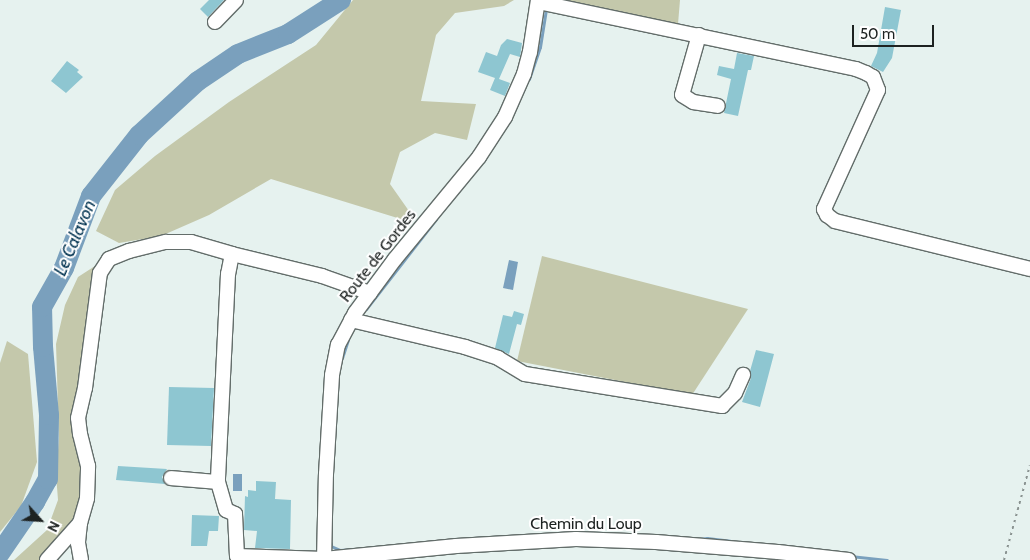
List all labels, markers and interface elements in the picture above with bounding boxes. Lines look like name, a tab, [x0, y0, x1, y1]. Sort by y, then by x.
scale bar	[855, 15, 938, 47]
text: 50 m	[860, 25, 895, 43]
water label: Le Calavon	[49, 197, 101, 279]
street label: Route de Gordes	[336, 206, 420, 306]
north arrow	[15, 495, 65, 545]
street label: Chemin du Loup	[530, 514, 642, 534]
text: N	[43, 518, 64, 535]

